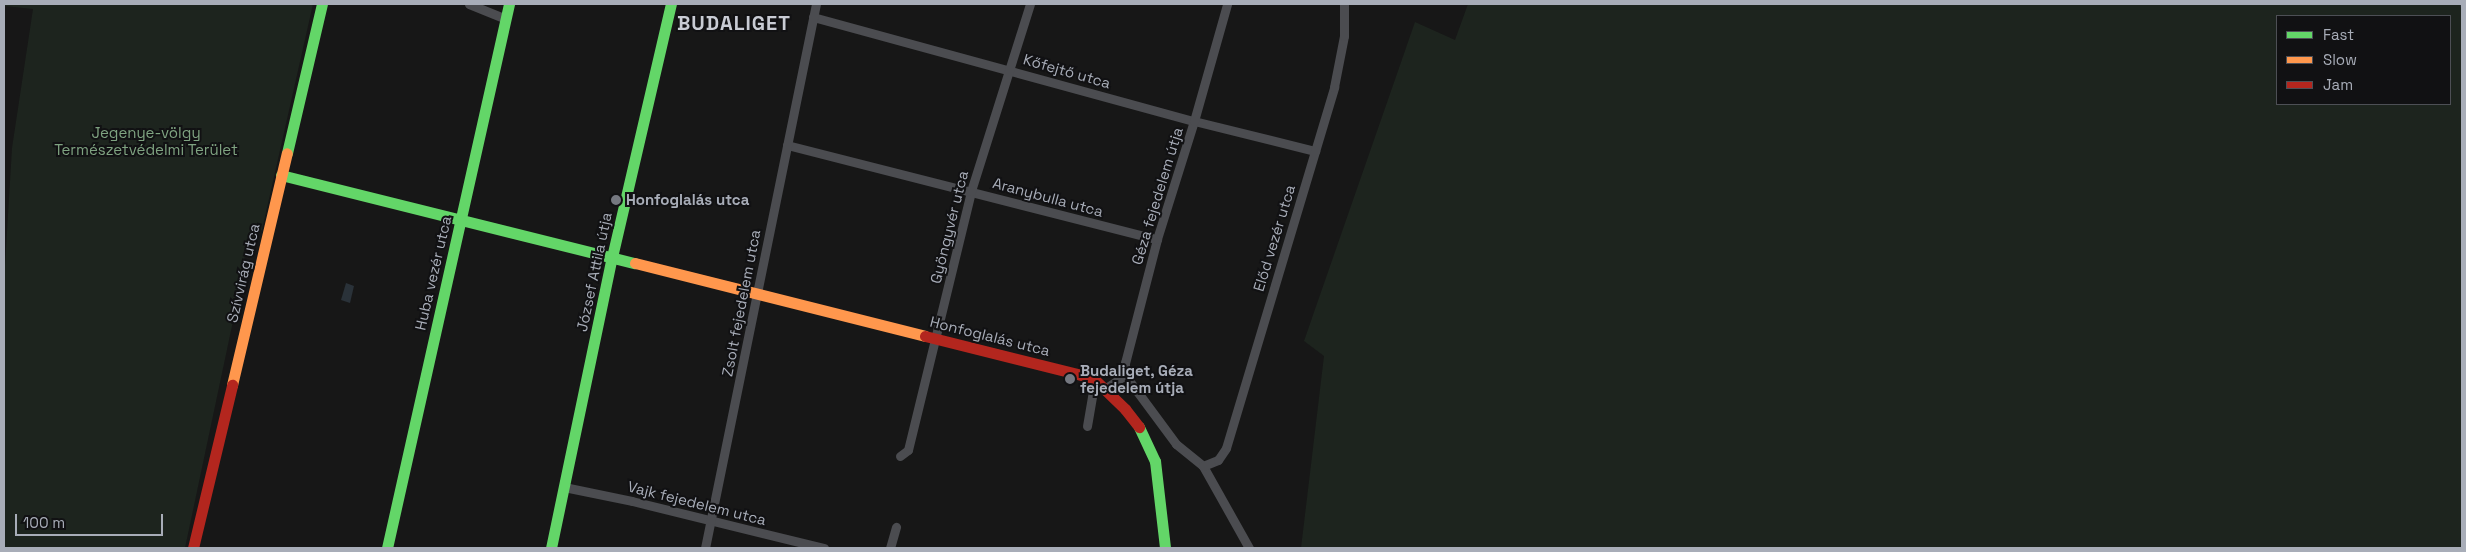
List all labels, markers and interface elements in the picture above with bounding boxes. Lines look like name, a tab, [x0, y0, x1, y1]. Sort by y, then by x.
district label: BUDALIGET	[676, 11, 792, 35]
legend	[2276, 15, 2451, 105]
text: Fast	[2323, 25, 2354, 44]
street label: Kőfejtő utca	[1021, 50, 1113, 92]
text: Slow	[2323, 50, 2357, 69]
text: Jam	[2323, 75, 2353, 94]
park label: Jegenye-völgy Természetvédelmi Terület	[54, 123, 238, 158]
street label: Géza fejedelem útja	[1128, 125, 1186, 267]
street label: Gyöngyvér utca	[926, 169, 972, 285]
street label: Aranybulla utca	[991, 174, 1105, 220]
street label: Előd vezér utca	[1249, 182, 1299, 294]
place label: Honfoglalás utca	[626, 191, 749, 209]
marker: Honfoglalás utca	[610, 194, 622, 206]
street label: József Attila útja	[573, 211, 615, 333]
street label: Huba vezér utca	[411, 214, 455, 332]
street label: Szívvirág utca	[223, 222, 263, 324]
street label: Zsolt fejedelem utca	[718, 228, 764, 378]
street label: Honfoglalás utca	[928, 312, 1052, 360]
place label: Budaliget, Géza fejedelem útja	[1080, 361, 1193, 396]
marker: Budaliget, Géza fejedelem útja	[1064, 373, 1076, 385]
street label: Vajk fejedelem utca	[626, 477, 768, 529]
scale bar	[18, 504, 165, 536]
text: 100 m	[23, 513, 65, 532]

